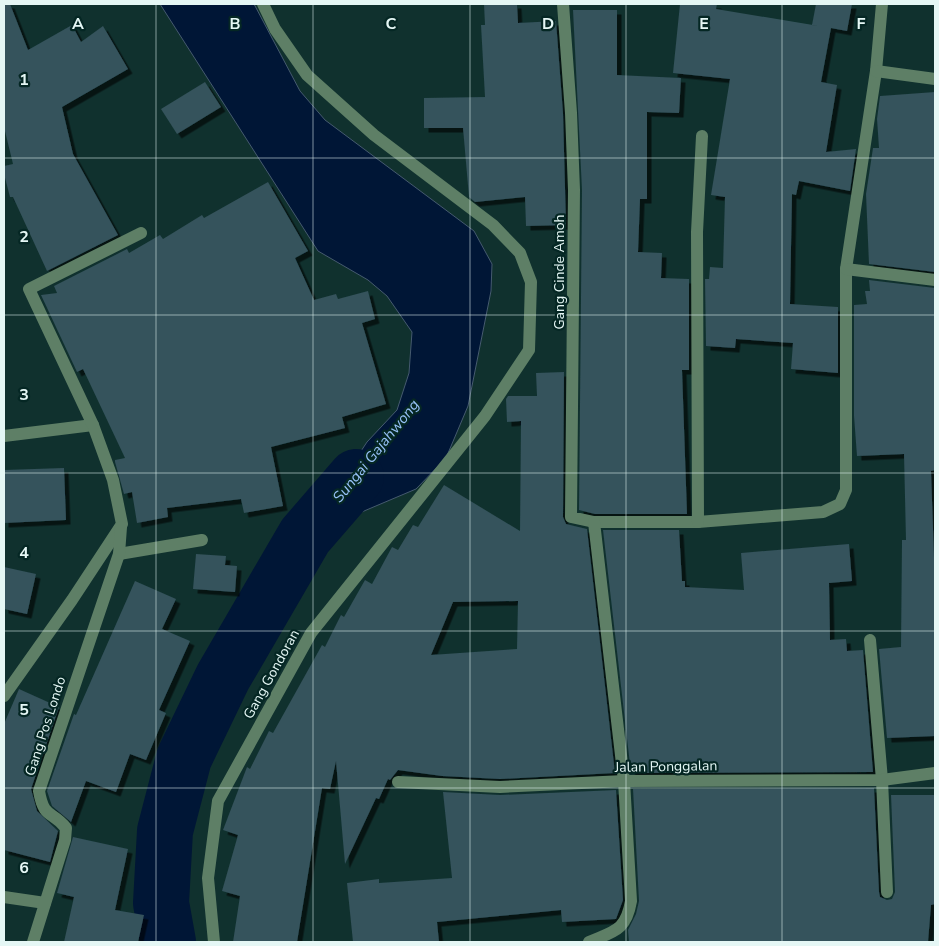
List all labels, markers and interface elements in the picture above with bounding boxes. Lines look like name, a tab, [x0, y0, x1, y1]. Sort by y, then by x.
text: A	[72, 13, 84, 35]
text: B	[229, 13, 241, 35]
text: C	[386, 13, 397, 35]
text: D	[542, 13, 554, 35]
text: E	[699, 13, 709, 35]
text: F	[857, 13, 866, 35]
text: 1	[19, 69, 29, 91]
street label: Gang Cinde Amoh	[550, 214, 569, 330]
text: 2	[19, 226, 29, 248]
text: 3	[19, 384, 29, 406]
water label: Sungai Gajahwong	[328, 395, 424, 507]
text: 4	[19, 542, 29, 564]
street label: Gang Gondoran	[239, 626, 304, 722]
street label: Gang Pos Londo	[20, 674, 71, 778]
text: 5	[19, 699, 29, 721]
street label: Jalan Ponggalan	[613, 756, 718, 777]
text: 6	[19, 857, 29, 879]

